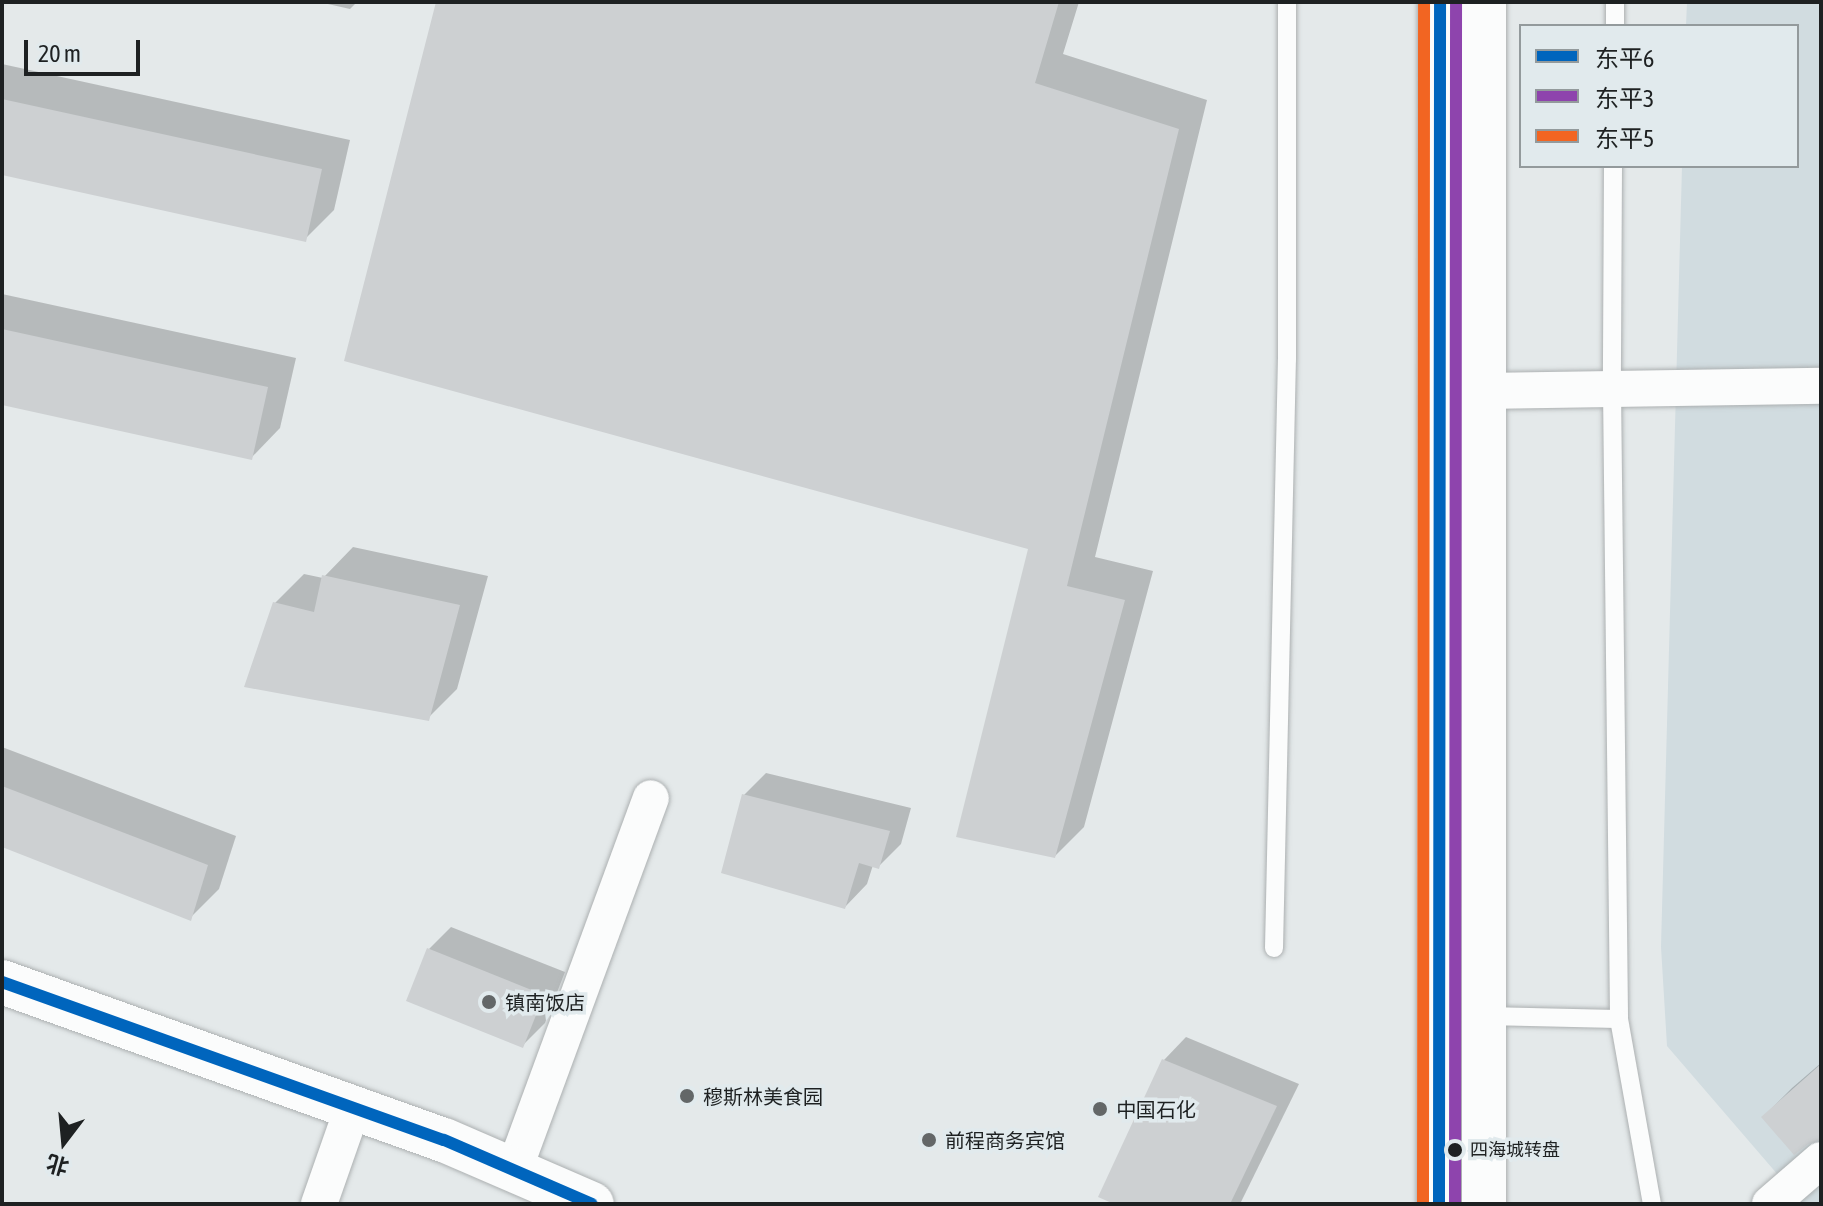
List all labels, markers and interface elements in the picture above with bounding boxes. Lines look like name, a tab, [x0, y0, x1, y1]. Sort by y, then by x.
scale bar	[28, 24, 144, 74]
legend	[1519, 24, 1799, 168]
text: 20 m	[38, 40, 81, 67]
text: 东平6	[1595, 45, 1654, 72]
text: 东平3	[1595, 85, 1654, 112]
text: 东平5	[1595, 125, 1654, 152]
place label: 镇南饭店	[505, 990, 585, 1014]
marker: 镇南饭店	[480, 993, 498, 1011]
place label: 穆斯林美食园	[703, 1084, 823, 1108]
marker: 穆斯林美食园	[678, 1087, 696, 1105]
place label: 中国石化	[1116, 1097, 1196, 1121]
marker: 中国石化	[1091, 1100, 1109, 1118]
north arrow	[24, 1102, 104, 1182]
place label: 前程商务宾馆	[945, 1128, 1065, 1152]
marker: 前程商务宾馆	[920, 1131, 938, 1149]
place label: 四海城转盘	[1470, 1139, 1560, 1161]
marker: 四海城转盘	[1447, 1142, 1463, 1158]
text: 北	[43, 1150, 72, 1181]

